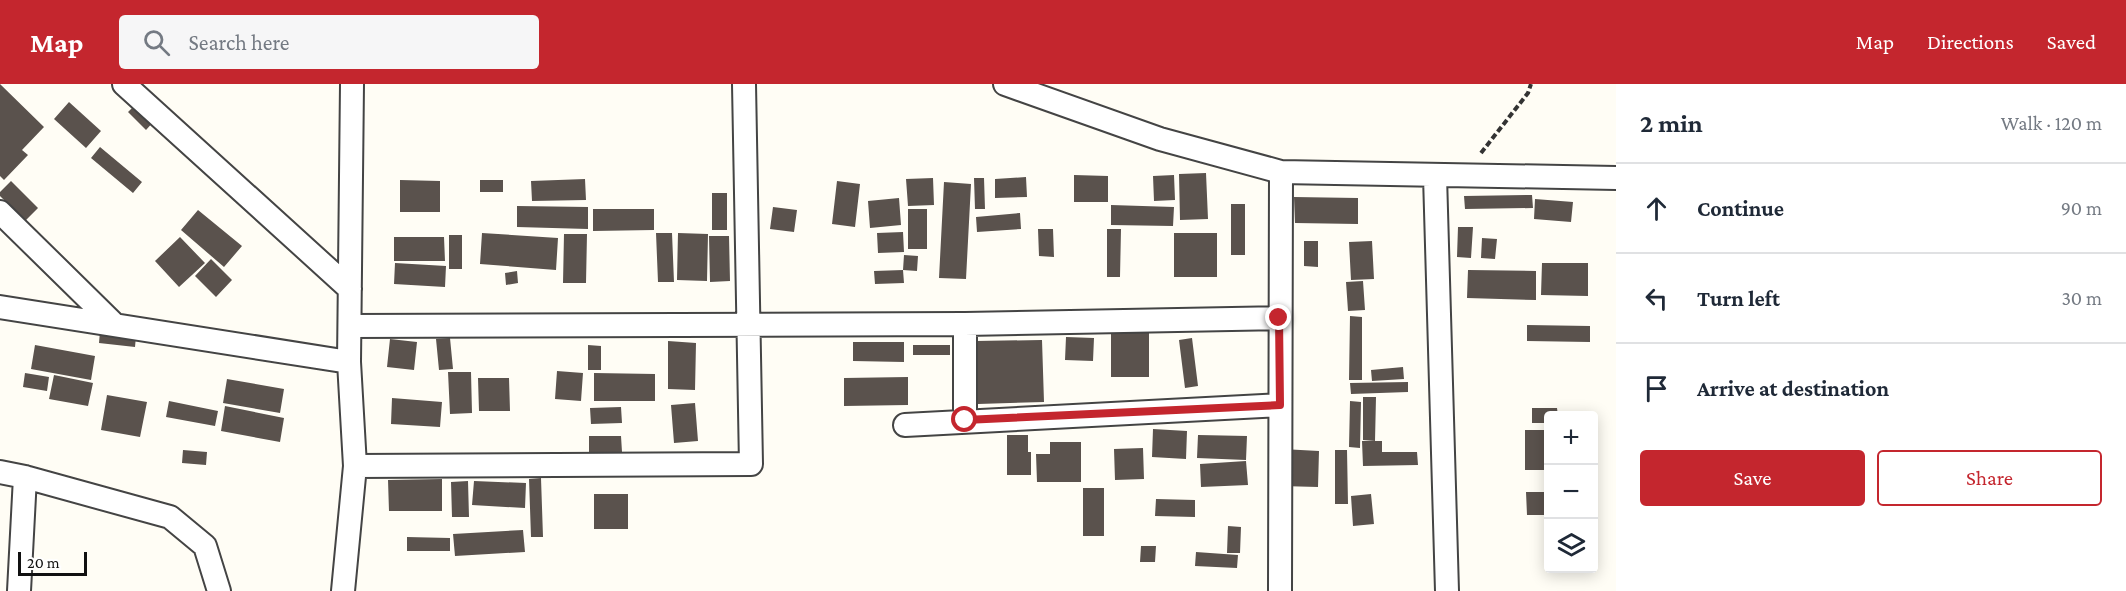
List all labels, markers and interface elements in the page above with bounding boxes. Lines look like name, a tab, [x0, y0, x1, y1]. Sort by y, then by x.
search box	[119, 15, 539, 69]
icon: search	[140, 26, 173, 59]
text: Map	[30, 27, 83, 58]
text: Search here	[188, 30, 289, 55]
text: Map	[1856, 30, 1894, 54]
text: Directions	[1927, 30, 2014, 54]
text: Saved	[2047, 30, 2096, 54]
text: 2 min	[1640, 109, 1703, 138]
text: Walk · 120 m	[2001, 112, 2102, 134]
icon: ahead	[1640, 192, 1673, 225]
text: Continue	[1697, 196, 1784, 221]
text: 90 m	[2061, 197, 2102, 219]
icon: left	[1640, 282, 1673, 315]
text: Turn left	[1697, 286, 1780, 311]
text: 30 m	[2061, 287, 2102, 309]
route end	[1265, 304, 1291, 330]
icon: arrive	[1640, 372, 1673, 405]
text: Arrive at destination	[1697, 376, 1889, 401]
route start	[951, 406, 977, 432]
map controls	[1544, 411, 1598, 573]
button: +	[1544, 411, 1598, 465]
button: Save	[1640, 450, 1865, 506]
button: Share	[1877, 450, 2102, 506]
button: −	[1544, 465, 1598, 519]
button: layers	[1544, 519, 1598, 573]
scale bar	[18, 549, 87, 576]
text: 20 m	[27, 554, 60, 571]

